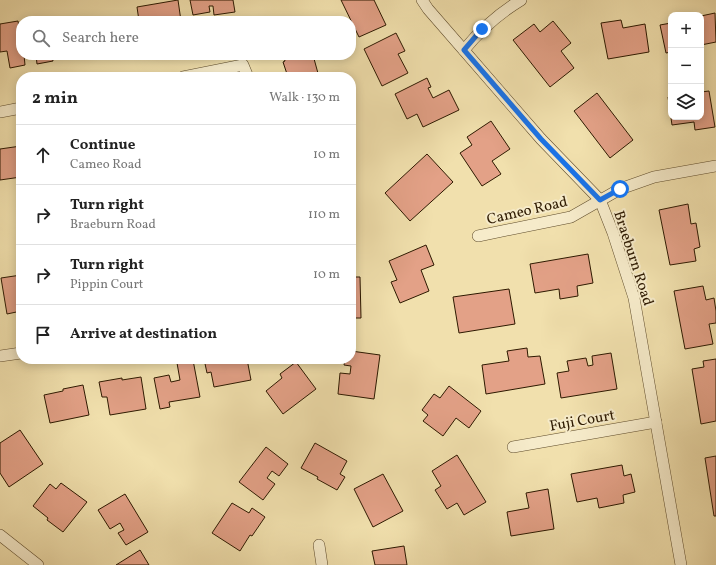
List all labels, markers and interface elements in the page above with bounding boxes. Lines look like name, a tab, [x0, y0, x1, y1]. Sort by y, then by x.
map controls	[668, 12, 704, 120]
button: +	[668, 12, 704, 48]
search box	[16, 16, 356, 60]
route end	[473, 20, 491, 38]
icon: search	[30, 27, 52, 49]
text: Search here	[62, 28, 139, 49]
button: −	[668, 48, 704, 84]
button: layers	[668, 84, 704, 120]
text: 2 min	[32, 87, 78, 110]
text: Walk · 130 m	[269, 89, 340, 107]
text: Continue	[70, 135, 135, 156]
icon: ahead	[32, 144, 54, 166]
text: 10 m	[313, 146, 340, 164]
text: Cameo Road	[70, 156, 142, 174]
route start	[611, 180, 629, 198]
street label: Cameo Road	[485, 192, 570, 231]
text: Turn right	[70, 195, 144, 216]
icon: right	[32, 204, 54, 226]
text: 110 m	[308, 206, 340, 224]
street label: Braeburn Road	[607, 208, 658, 309]
text: Braeburn Road	[70, 216, 156, 234]
text: Turn right	[70, 255, 144, 276]
icon: right	[32, 264, 54, 286]
text: 10 m	[313, 266, 340, 284]
text: Pippin Court	[70, 276, 143, 294]
icon: arrive	[32, 324, 54, 346]
text: Arrive at destination	[70, 324, 217, 345]
street label: Fuji Court	[548, 405, 617, 438]

